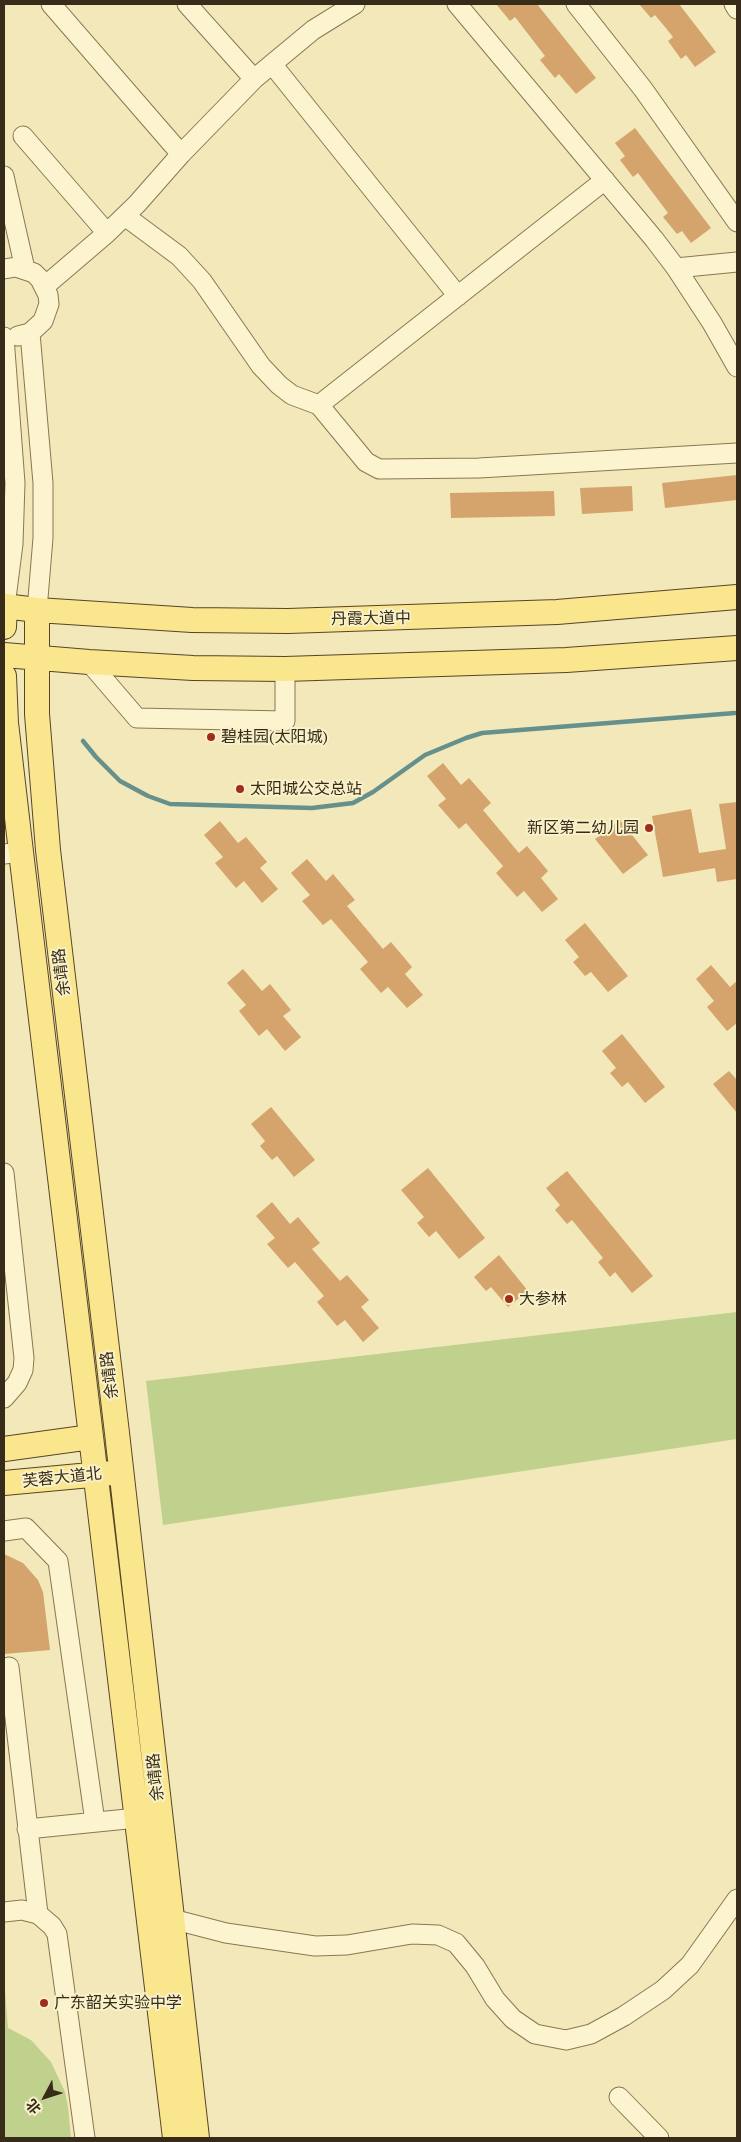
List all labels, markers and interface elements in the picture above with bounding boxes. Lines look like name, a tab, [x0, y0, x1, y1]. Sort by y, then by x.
street label: 丹霞大道中	[331, 609, 411, 629]
place label: 碧桂园(太阳城)	[221, 727, 328, 747]
marker: 碧桂园(太阳城)	[205, 731, 217, 743]
place label: 太阳城公交总站	[250, 779, 362, 799]
marker: 太阳城公交总站	[234, 783, 246, 795]
place label: 新区第二幼儿园	[527, 818, 639, 838]
marker: 新区第二幼儿园	[643, 822, 655, 834]
street label: 余靖路	[50, 947, 74, 997]
place label: 大参林	[519, 1289, 567, 1309]
marker: 大参林	[503, 1293, 515, 1305]
street label: 余靖路	[98, 1350, 122, 1400]
street label: 芙蓉大道北	[21, 1464, 103, 1492]
street label: 余靖路	[144, 1752, 168, 1802]
place label: 广东韶关实验中学	[54, 1993, 182, 2013]
marker: 广东韶关实验中学	[38, 1997, 50, 2009]
north arrow	[20, 2072, 70, 2122]
text: 北	[21, 2095, 45, 2118]

